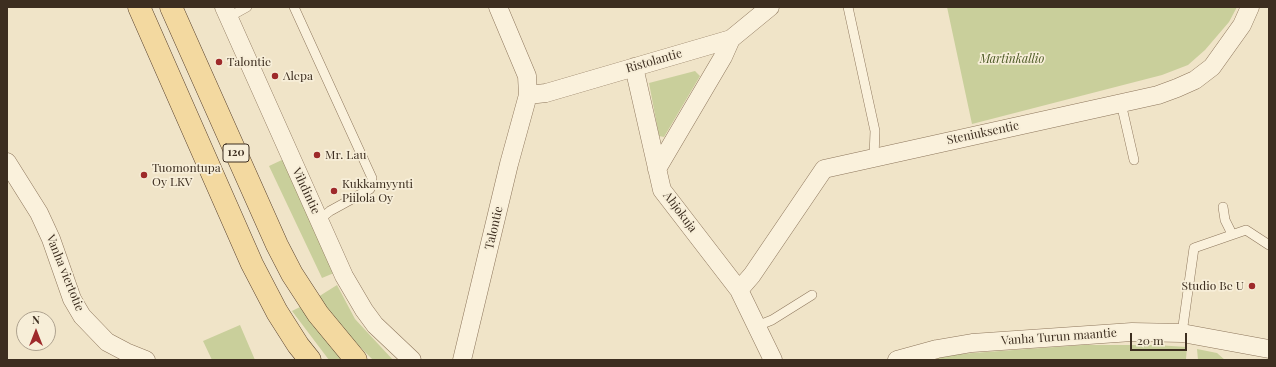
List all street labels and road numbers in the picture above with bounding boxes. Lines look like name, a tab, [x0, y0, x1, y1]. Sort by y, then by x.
street label: Ristolantie	[624, 46, 684, 76]
street label: Steniuksentie	[946, 118, 1020, 148]
road number: 120	[223, 144, 249, 162]
street label: Vihdintie	[289, 166, 323, 216]
street label: Ahjokuja	[660, 189, 700, 235]
street label: Talontie	[482, 205, 506, 251]
street label: Vanha viertotie	[43, 233, 87, 313]
street label: Vanha Turun maantie	[1001, 326, 1117, 348]

